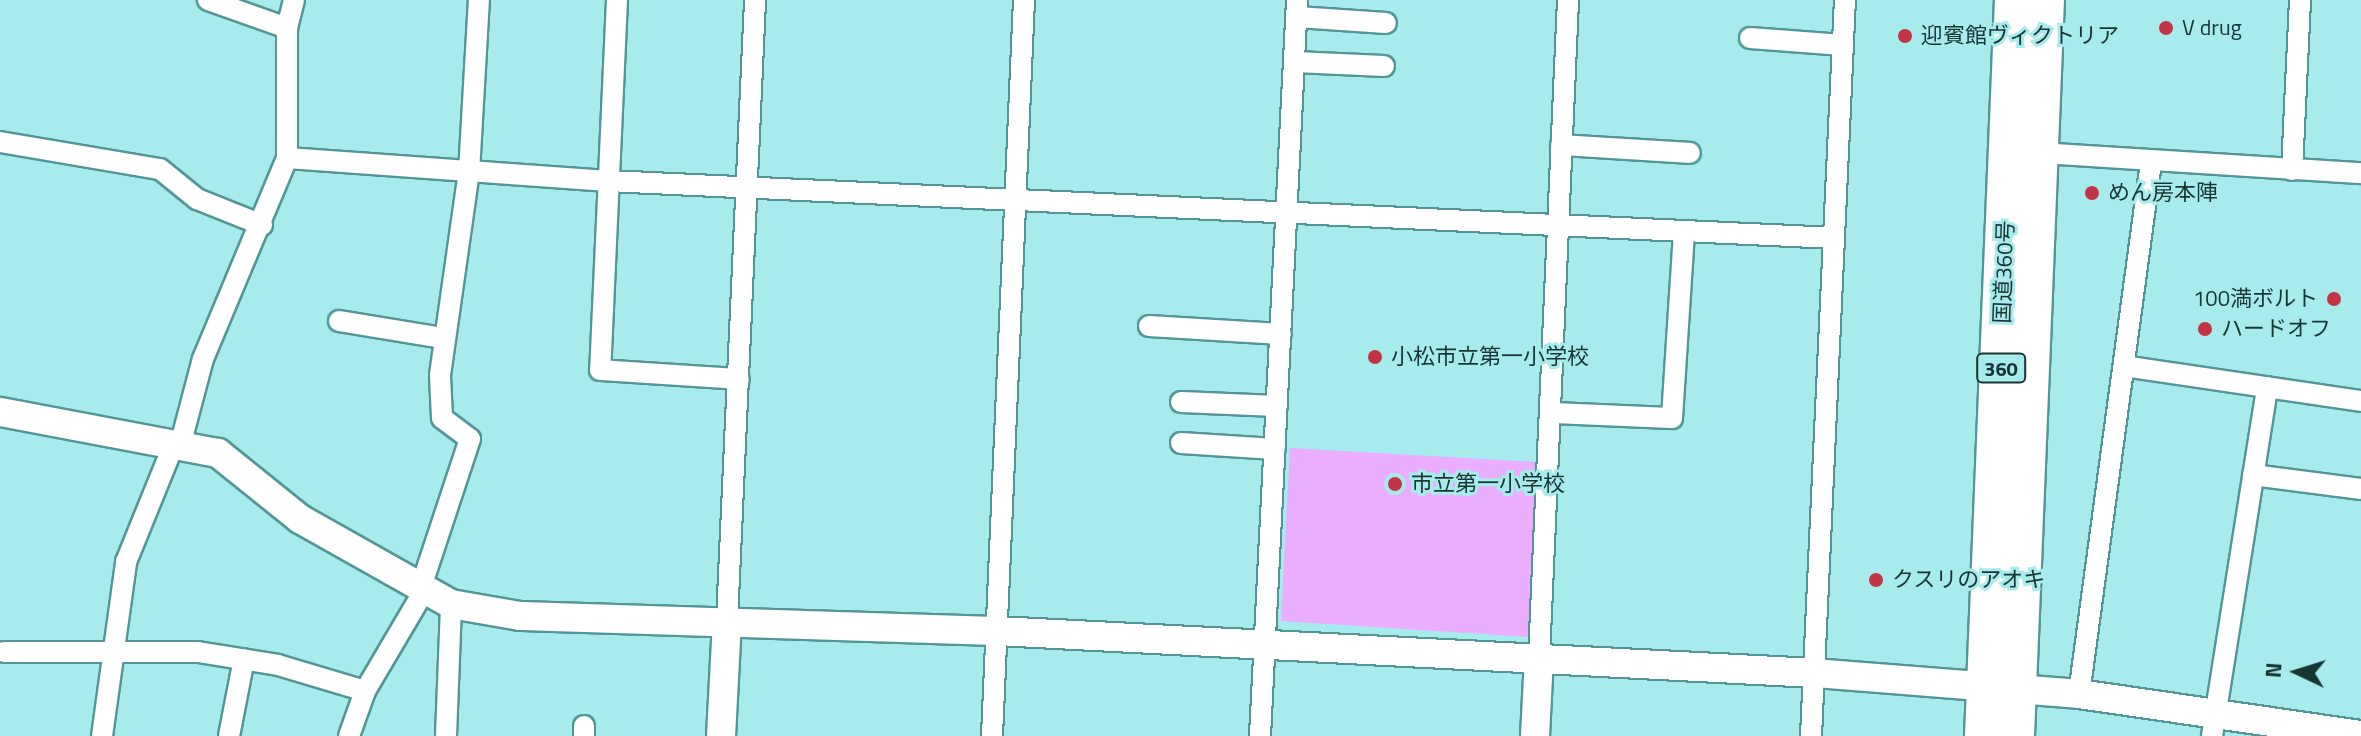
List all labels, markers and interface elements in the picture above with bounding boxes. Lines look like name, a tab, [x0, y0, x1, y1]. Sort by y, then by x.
place label: V drug	[2182, 15, 2242, 41]
marker: V drug	[2157, 19, 2175, 37]
place label: 迎賓館ヴィクトリア	[1921, 23, 2119, 49]
marker: 迎賓館ヴィクトリア	[1896, 27, 1914, 45]
place label: めん房本陣	[2108, 180, 2218, 206]
marker: めん房本陣	[2083, 184, 2101, 202]
street label: 国道360号	[1989, 220, 2019, 324]
place label: 100満ボルト	[2193, 286, 2318, 312]
marker: 100満ボルト	[2325, 290, 2343, 308]
place label: ハードオフ	[2221, 316, 2331, 342]
marker: ハードオフ	[2196, 320, 2214, 338]
place label: 小松市立第一小学校	[1391, 344, 1589, 370]
marker: 小松市立第一小学校	[1366, 348, 1384, 366]
road number: 360	[1975, 352, 2027, 384]
place label: 市立第一小学校	[1411, 471, 1565, 497]
marker: 市立第一小学校	[1386, 475, 1404, 493]
place label: クスリのアオキ	[1892, 567, 2046, 593]
marker: クスリのアオキ	[1867, 571, 1885, 589]
north arrow	[2257, 632, 2337, 712]
text: N	[2256, 662, 2291, 679]

